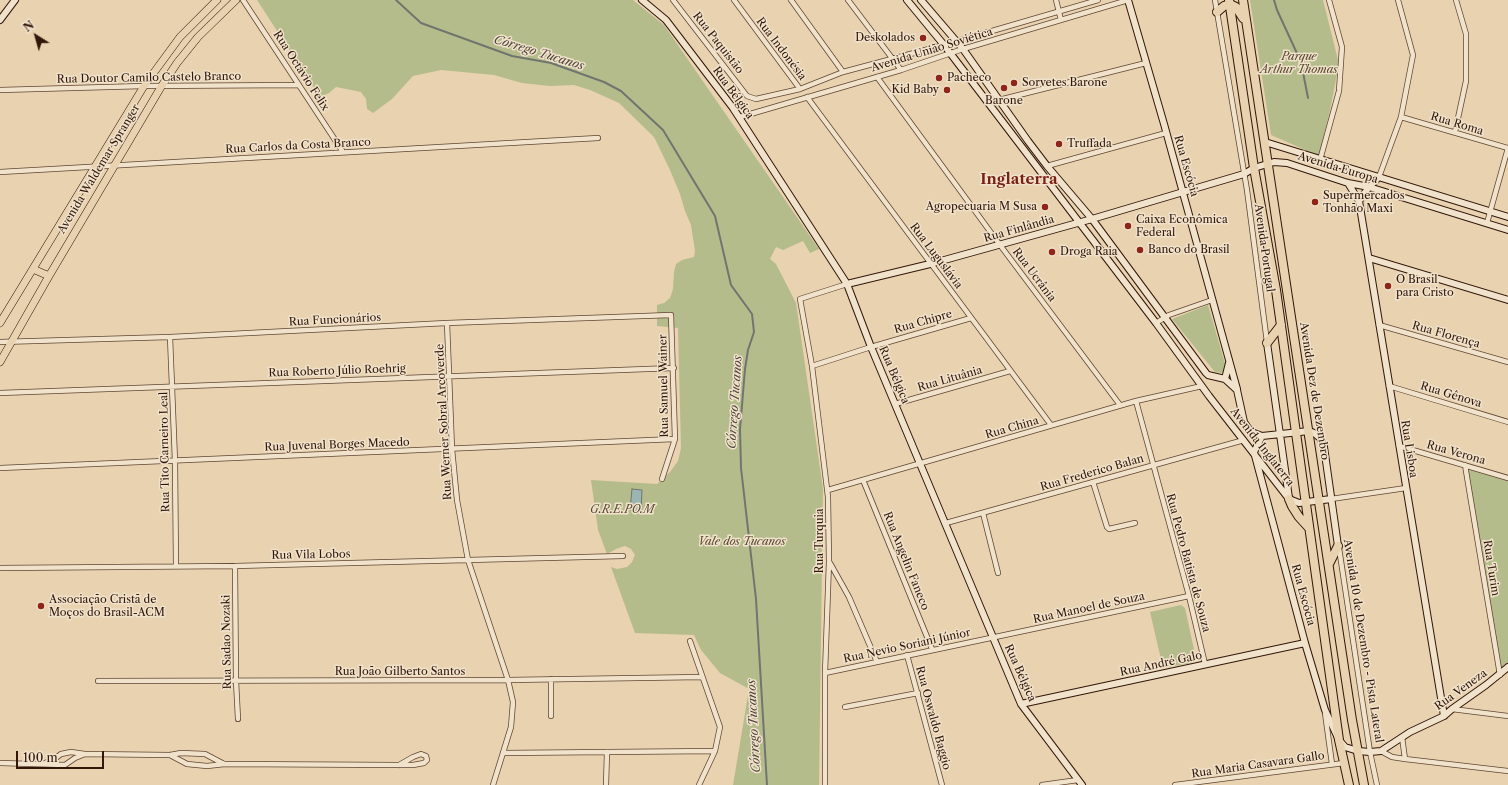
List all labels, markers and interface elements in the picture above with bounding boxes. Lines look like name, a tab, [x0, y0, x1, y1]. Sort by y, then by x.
street label: Rua Paquistão	[690, 10, 746, 76]
street label: Rua Indonésia	[753, 15, 809, 83]
north arrow	[16, 16, 56, 56]
text: N	[21, 18, 37, 35]
street label: Avenida União Soviética	[870, 25, 994, 75]
street label: Rua Octávio Felix	[270, 29, 332, 113]
place label: Deskolados	[855, 31, 915, 45]
water label: Córrego Tucanos	[492, 32, 586, 74]
marker: Deskolados	[918, 33, 928, 43]
park label: Parque Arthur Thomas	[1260, 50, 1338, 76]
street label: Rua Bélgica	[710, 64, 756, 122]
street label: Rua Doutor Camilo Castelo Branco	[57, 70, 241, 86]
place label: Pacheco	[947, 71, 991, 85]
marker: Pacheco	[934, 73, 944, 83]
place label: Sorvetes Barone	[1022, 76, 1107, 90]
marker: Sorvetes Barone	[1009, 78, 1019, 88]
place label: Kid Baby	[891, 83, 939, 97]
marker: Barone	[999, 83, 1009, 93]
marker: Kid Baby	[942, 85, 952, 95]
place label: Barone	[985, 94, 1023, 108]
street label: Avenida Waldemar Spranger	[55, 102, 143, 236]
street label: Rua Roma	[1429, 110, 1485, 138]
street label: Rua Escócia	[1171, 134, 1201, 198]
street label: Rua Carlos da Costa Branco	[225, 136, 371, 156]
place label: Truffada	[1067, 137, 1112, 151]
marker: Truffada	[1054, 139, 1064, 149]
street label: Avenida Europa	[1296, 150, 1380, 186]
district label: Inglaterra	[980, 171, 1058, 189]
place label: Supermercados Tonhão Maxi	[1323, 189, 1405, 215]
marker: Supermercados Tonhão Maxi	[1310, 197, 1320, 207]
place label: Agropecuaria M Susa	[926, 200, 1037, 214]
marker: Agropecuaria M Susa	[1040, 202, 1050, 212]
street label: Avenida Portugal	[1251, 203, 1277, 293]
street label: Rua Finlândia	[982, 213, 1056, 245]
place label: Caixa Econômica Federal	[1136, 213, 1228, 239]
street label: Rua Luguslávia	[907, 221, 965, 291]
marker: Caixa Econômica Federal	[1123, 221, 1133, 231]
place label: Banco do Brasil	[1148, 243, 1230, 257]
place label: Droga Raia	[1060, 245, 1118, 259]
marker: Banco do Brasil	[1135, 245, 1145, 255]
street label: Rua Ucrânia	[1009, 246, 1059, 304]
marker: Droga Raia	[1047, 247, 1057, 257]
place label: O Brasil para Cristo	[1396, 273, 1454, 299]
marker: O Brasil para Cristo	[1383, 281, 1393, 291]
street label: Rua Chipre	[892, 307, 954, 337]
street label: Rua Funcionários	[289, 311, 381, 329]
street label: Rua Florença	[1411, 319, 1481, 351]
street label: Avenida Dez de Dezembro	[1297, 321, 1331, 461]
street label: Rua Samuel Wainer	[657, 334, 671, 438]
street label: Rua Werner Sobral Arcoverde	[433, 343, 455, 501]
street label: Rua Bélgica	[876, 344, 912, 406]
water label: Córrego Tucanos	[725, 355, 745, 449]
street label: Rua Roberto Júlio Roehrig	[268, 362, 406, 380]
street label: Rua Lituânia	[916, 363, 984, 395]
street label: Rua Gênova	[1419, 379, 1483, 411]
street label: Rua Tito Carneiro Leal	[157, 392, 173, 512]
street label: Avenida Inglaterra	[1227, 405, 1297, 489]
street label: Rua China	[984, 414, 1040, 442]
street label: Rua Lisboa	[1398, 419, 1420, 479]
street label: Rua Juvenal Borges Macedo	[264, 436, 410, 454]
street label: Rua Verona	[1425, 438, 1487, 468]
street label: Rua Frederico Balan	[1039, 452, 1145, 494]
street label: Rua Pedro Batista de Souza	[1163, 492, 1213, 634]
park label: G.R.E.PO.M	[590, 503, 654, 517]
street label: Rua Turquia	[813, 508, 827, 574]
street label: Rua Angelin Faneco	[880, 510, 932, 612]
park label: Vale dos Tucanos	[698, 535, 786, 549]
street label: Avenida 10 de Dezembro - Pista Lateral	[1340, 538, 1386, 744]
street label: Rua Turim	[1480, 539, 1502, 597]
street label: Rua Vila Lobos	[271, 548, 351, 562]
street label: Rua Escócia	[1288, 563, 1318, 627]
street label: Rua Manoel de Souza	[1032, 590, 1146, 626]
place label: Associação Cristã de Moços do Brasil-ACM	[49, 593, 165, 619]
street label: Rua Sadao Nozaki	[220, 594, 234, 690]
marker: Associação Cristã de Moços do Brasil-ACM	[36, 601, 46, 611]
street label: Rua Nevio Soriani Júnior	[842, 626, 972, 666]
street label: Rua Bélgica	[1001, 642, 1039, 704]
street label: Rua André Galo	[1119, 649, 1203, 679]
street label: Rua João Gilberto Santos	[335, 665, 465, 679]
street label: Rua Oswaldo Baggio	[913, 665, 953, 771]
street label: Rua Veneza	[1432, 667, 1490, 713]
water label: Córrego Tucanos	[744, 679, 764, 773]
scale bar	[18, 743, 106, 769]
street label: Rua Maria Casavara Gallo	[1191, 749, 1325, 781]
text: 100 m	[23, 750, 58, 765]

